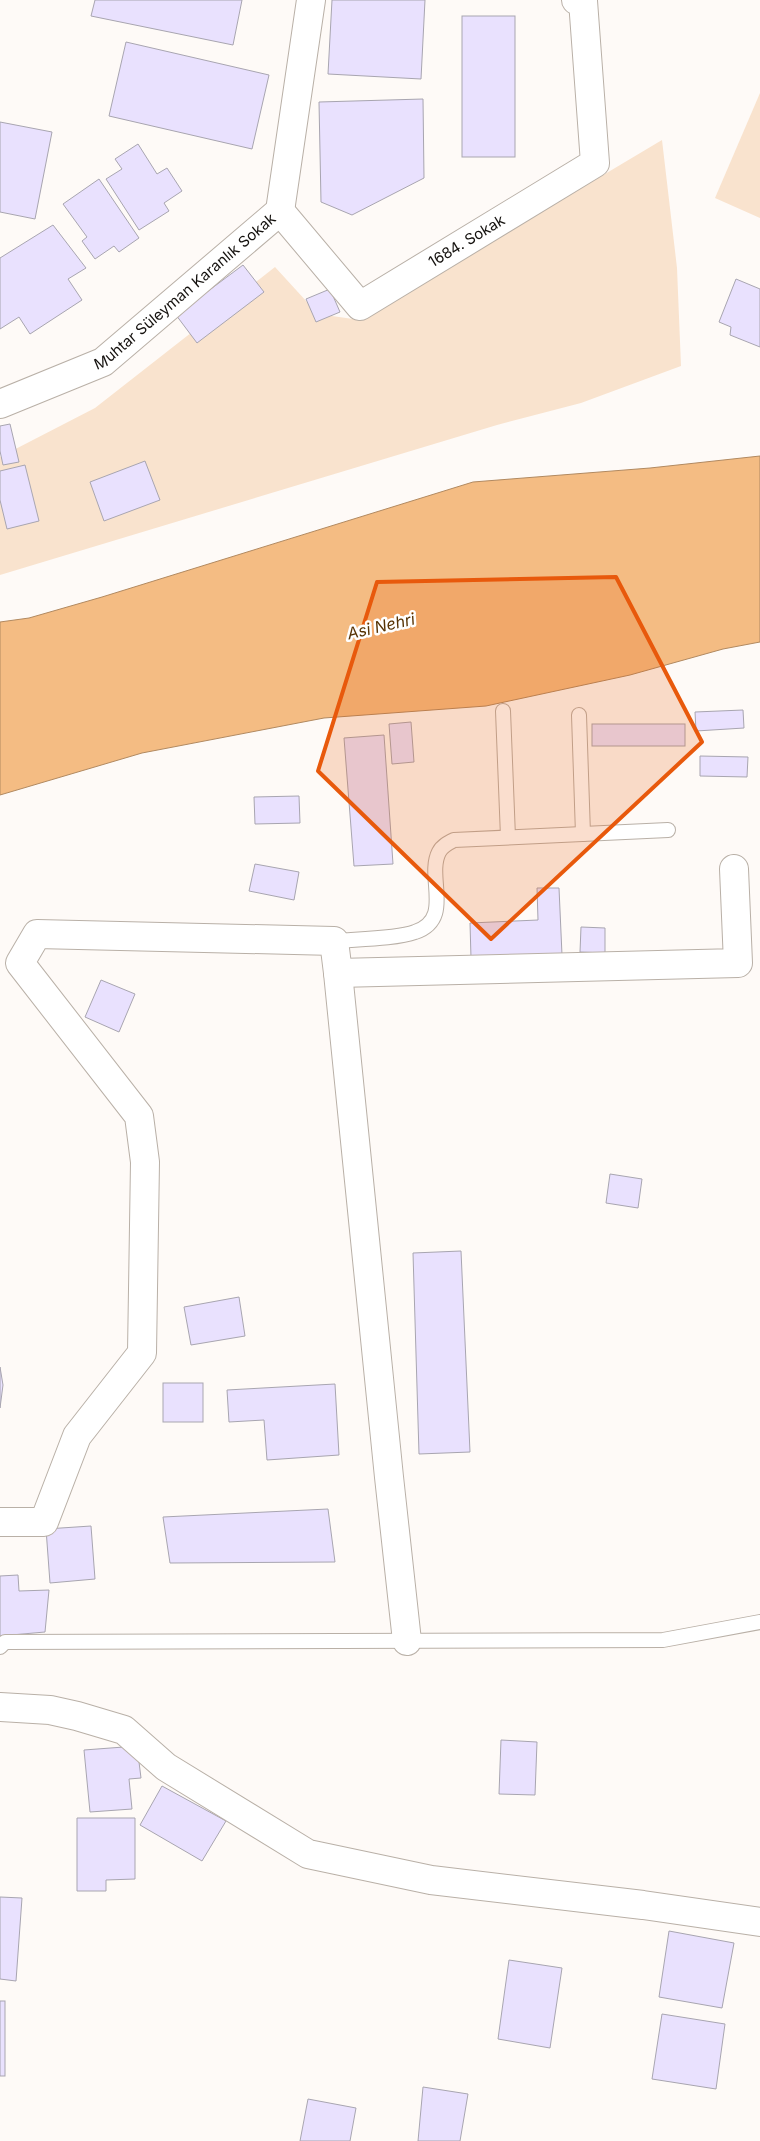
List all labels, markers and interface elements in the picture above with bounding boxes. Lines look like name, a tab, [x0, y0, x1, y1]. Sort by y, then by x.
street label: Muhtar Süleyman Karanlık Sokak	[91, 208, 280, 374]
street label: 1684. Sokak	[425, 210, 509, 271]
water label: Asi Nehri	[344, 608, 418, 644]

